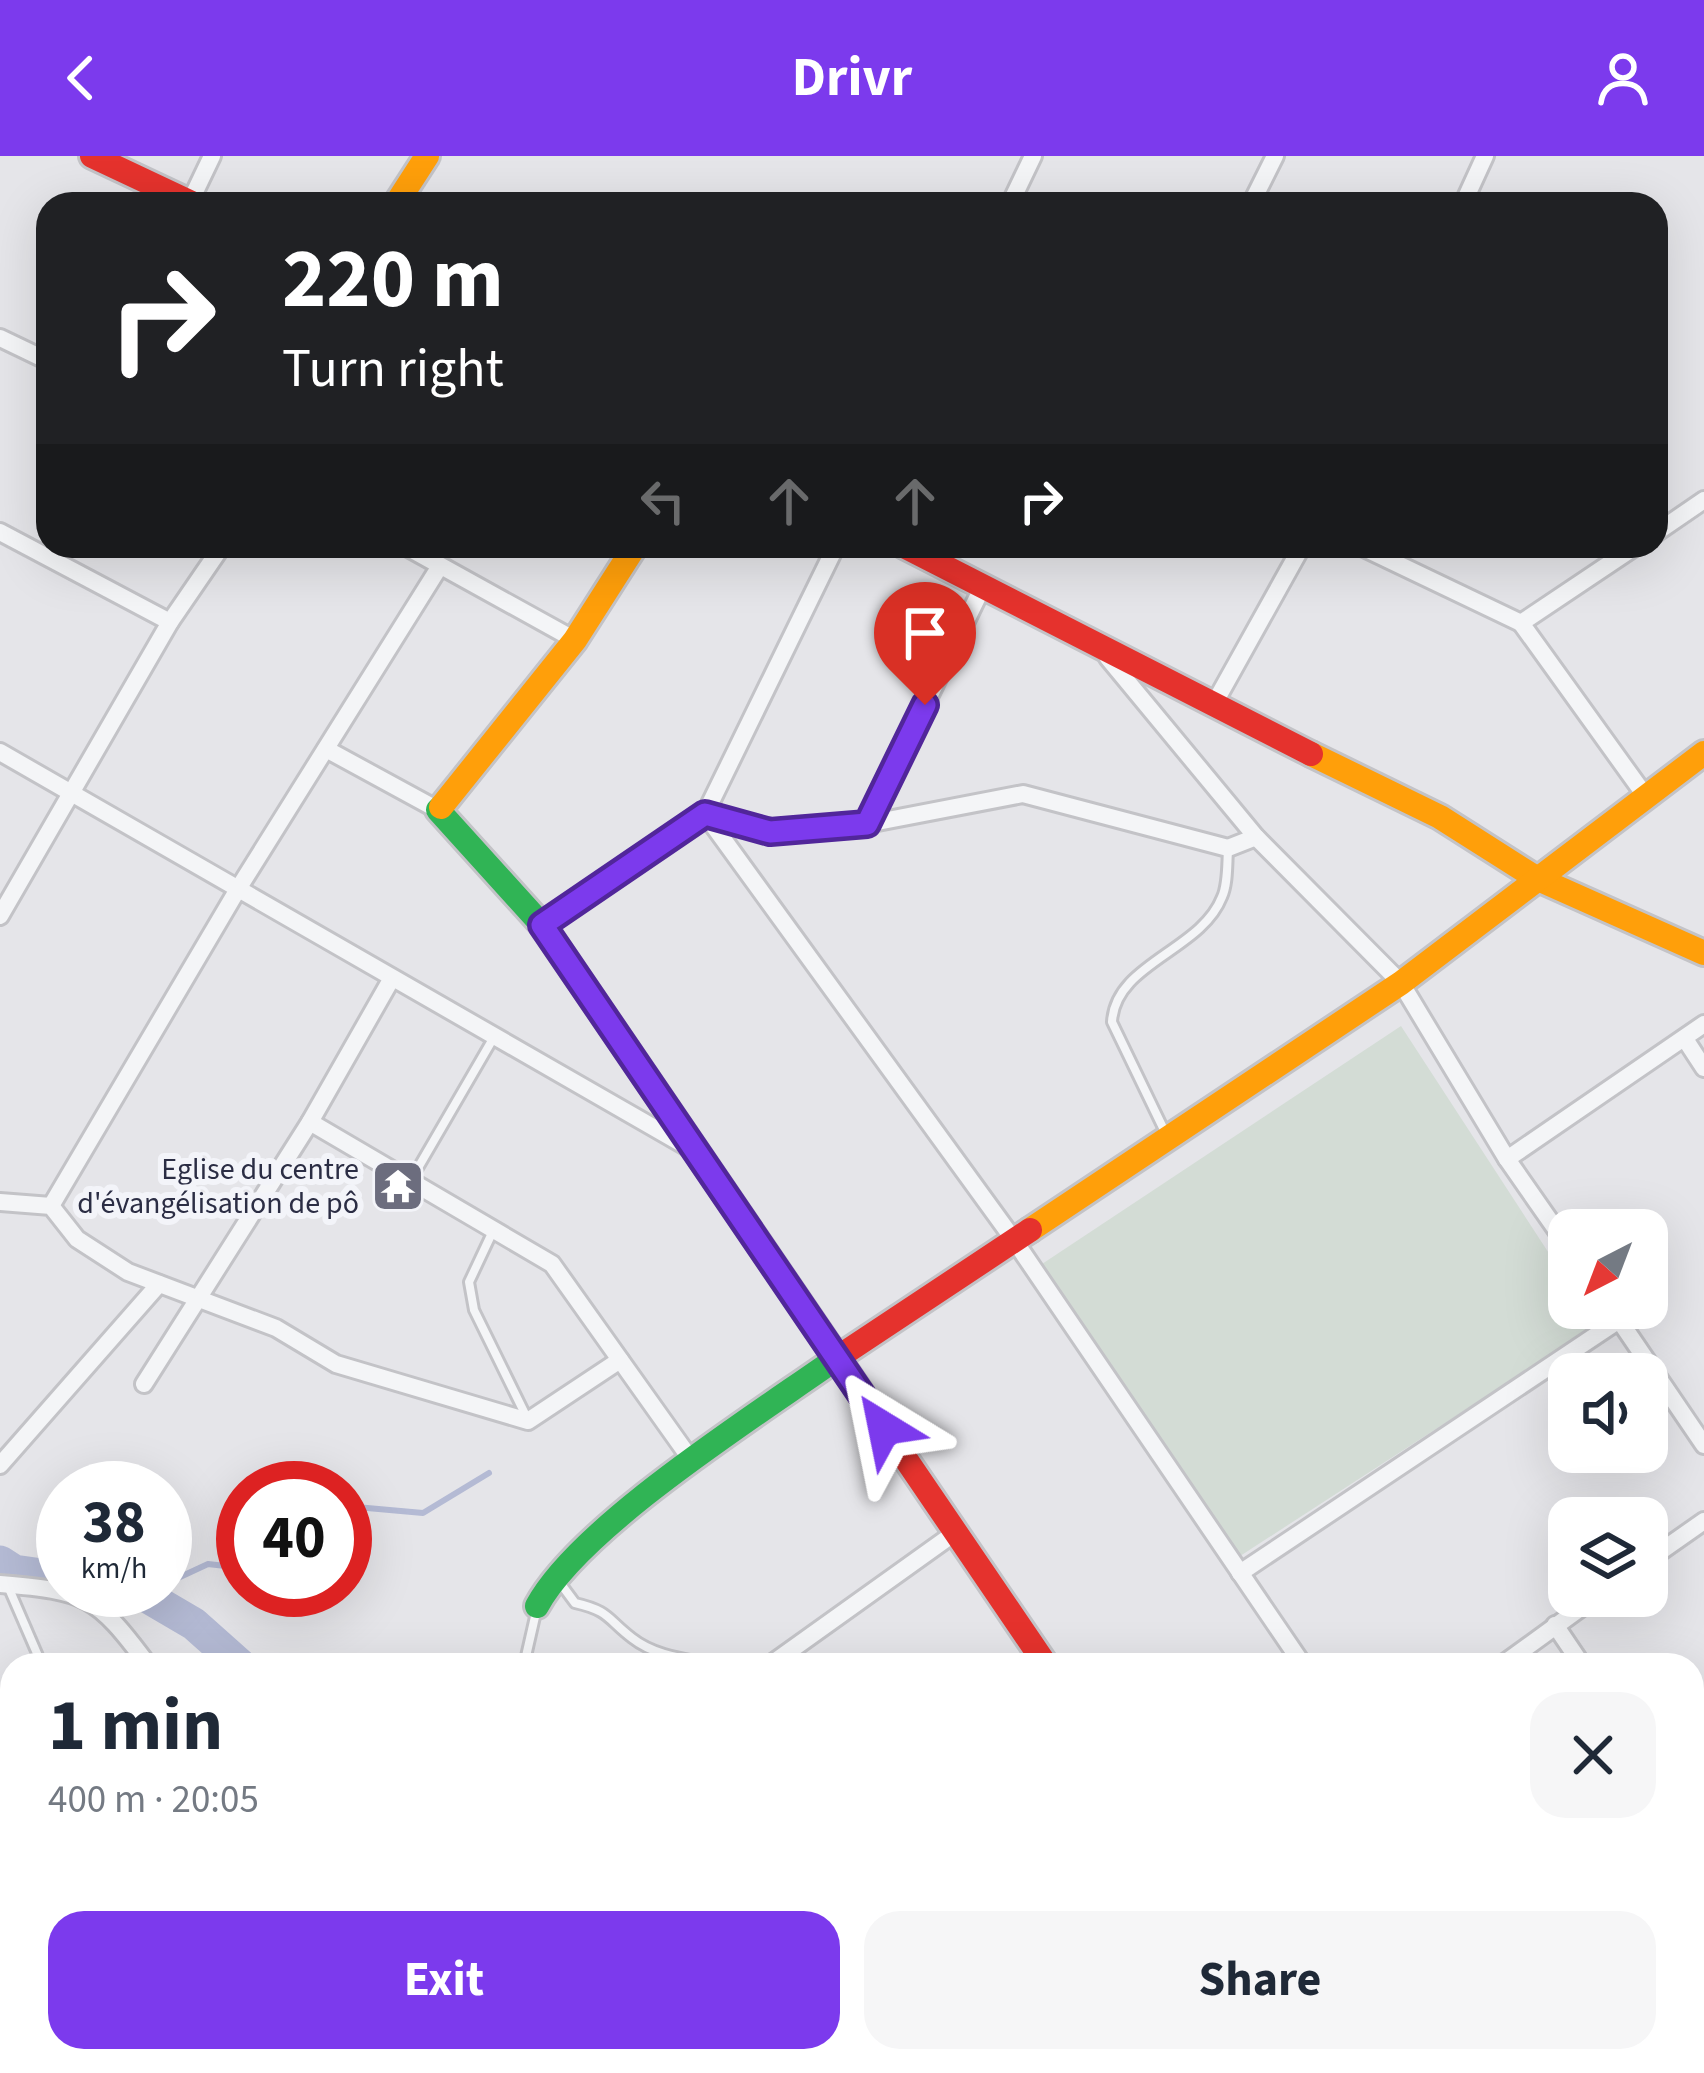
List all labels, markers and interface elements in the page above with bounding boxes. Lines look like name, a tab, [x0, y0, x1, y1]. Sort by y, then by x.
text: Drivr	[792, 40, 912, 117]
icon: back	[48, 45, 114, 111]
icon: person	[1590, 45, 1656, 111]
text: 220 m	[282, 220, 504, 340]
icon: right	[84, 240, 240, 396]
text: Turn right	[282, 331, 504, 408]
icon: left	[630, 468, 696, 534]
icon: ahead	[756, 468, 822, 534]
icon: ahead	[882, 468, 948, 534]
icon: right	[1008, 468, 1074, 534]
pin	[874, 582, 976, 705]
icon: arrive	[892, 600, 958, 666]
place label: Eglise du centre d'évangélisation de pô	[77, 1148, 359, 1225]
temple icon: Eglise du centre d'évangélisation de pô	[370, 1158, 426, 1214]
north arrow	[1548, 1209, 1668, 1329]
map controls	[1548, 1209, 1668, 1617]
button: sound	[1548, 1353, 1668, 1473]
position arrow	[821, 1365, 947, 1491]
speed limit sign: 40	[216, 1461, 372, 1617]
text: 38	[82, 1481, 146, 1566]
button: layers	[1548, 1497, 1668, 1617]
text: km/h	[81, 1547, 147, 1590]
text: 1 min	[48, 1675, 223, 1778]
button: close	[1530, 1692, 1656, 1818]
text: 400 m · 20:05	[48, 1772, 259, 1828]
button: Exit	[48, 1911, 840, 2049]
button: Share	[864, 1911, 1656, 2049]

